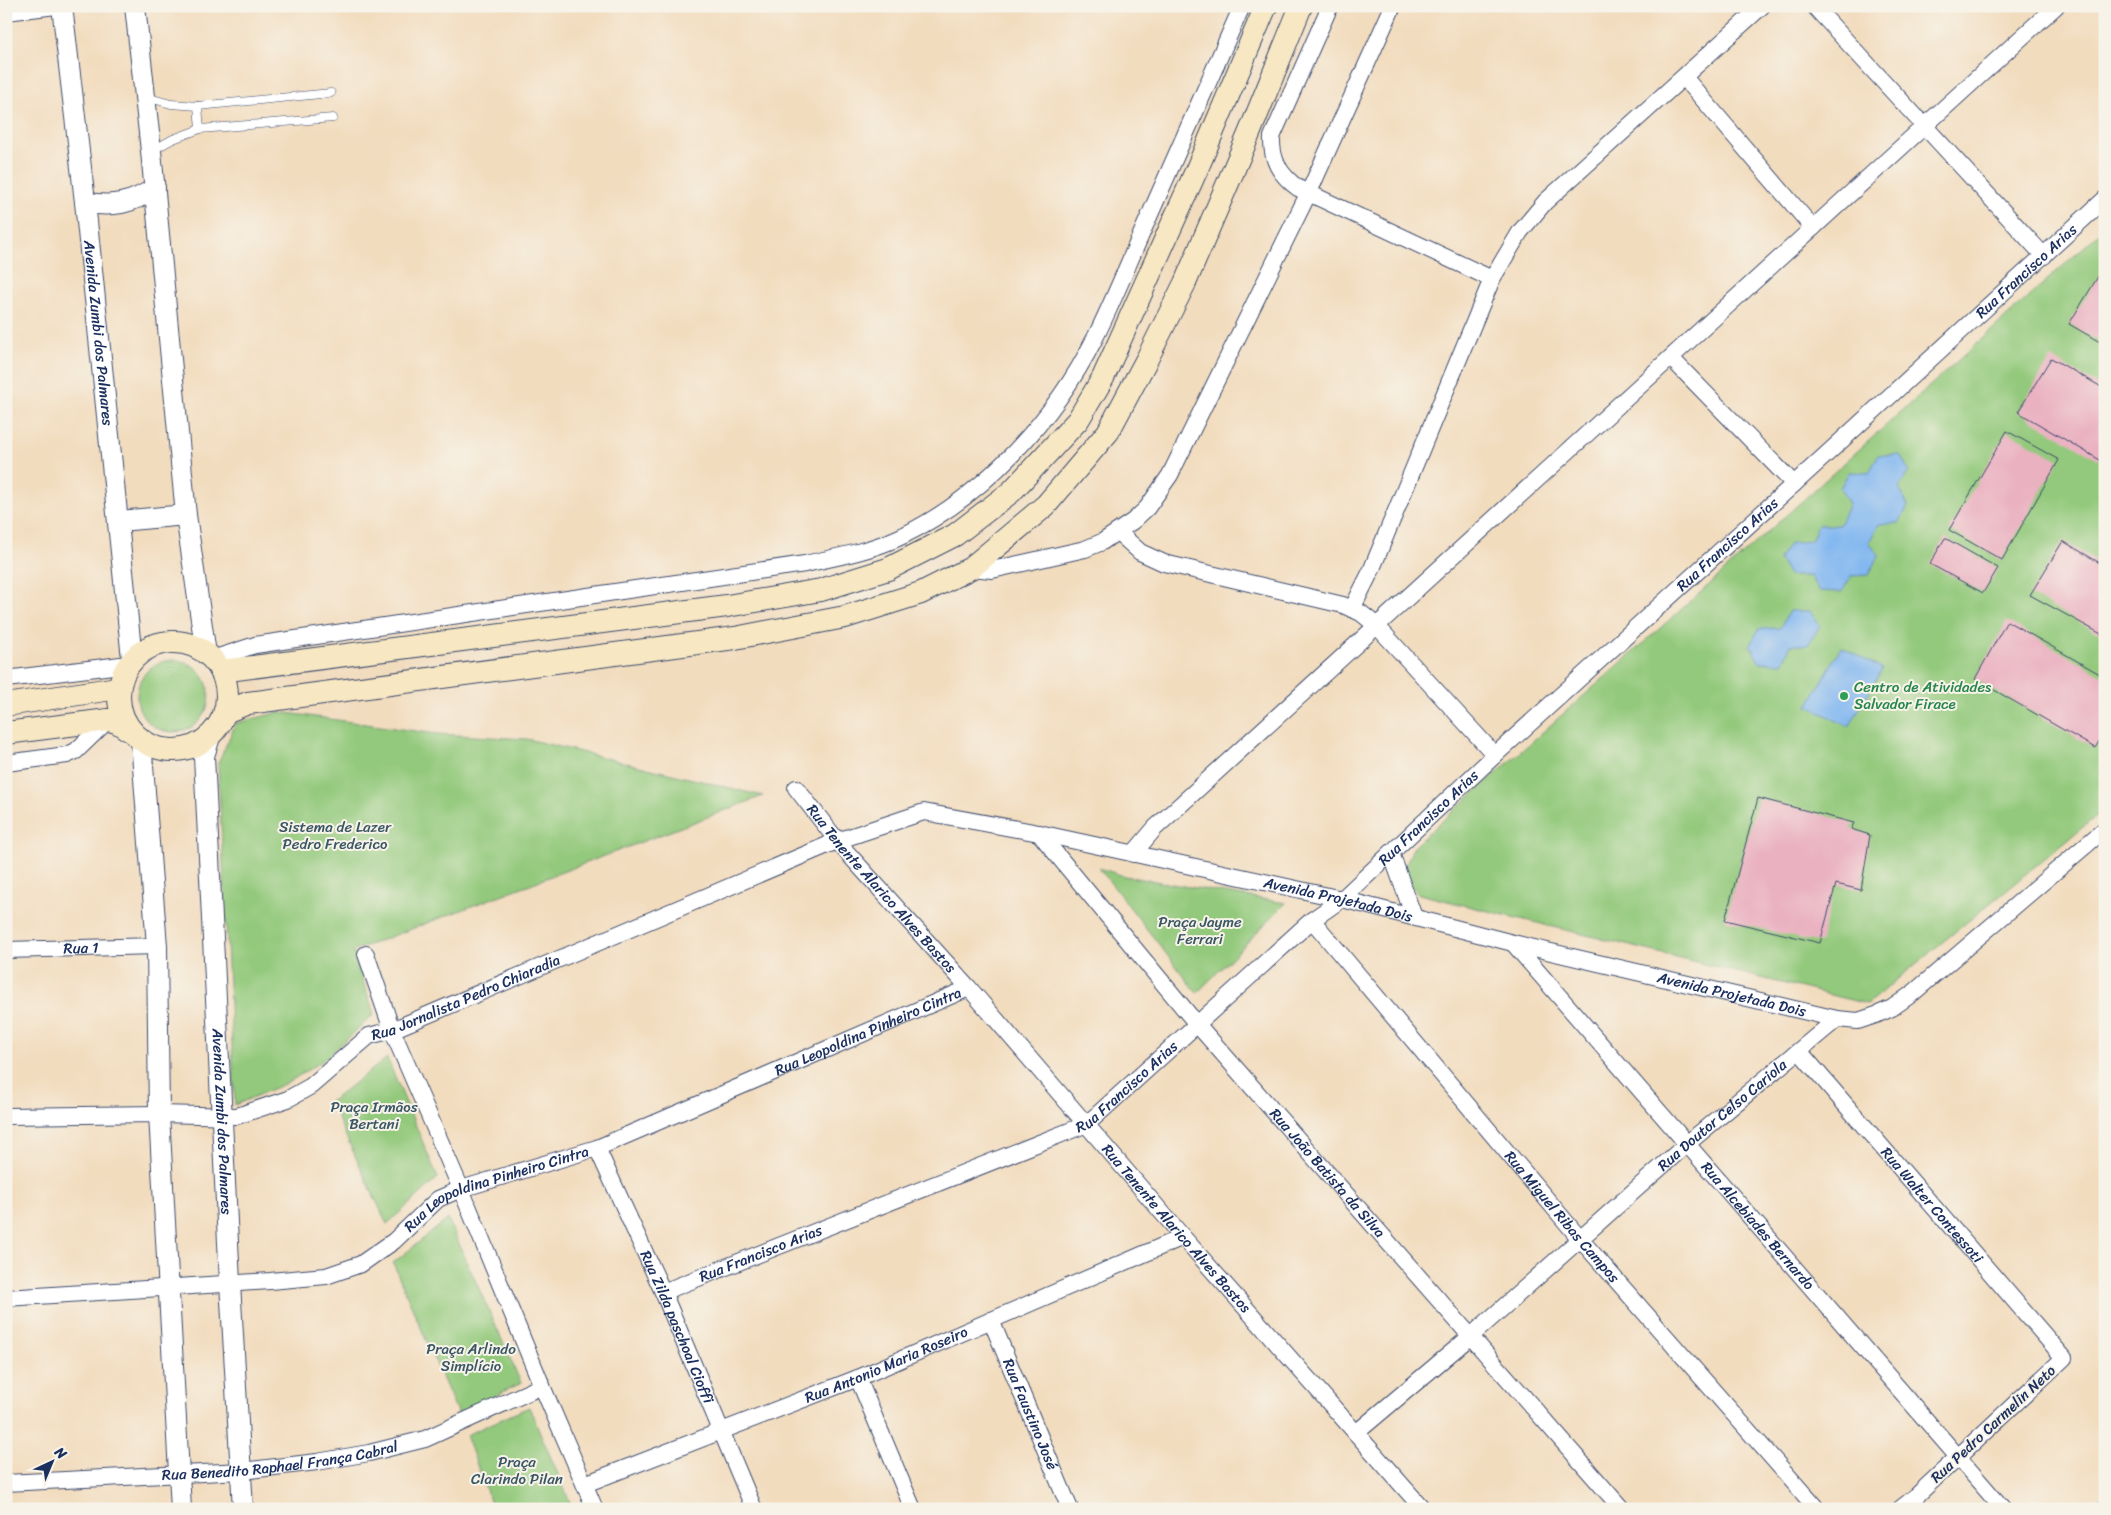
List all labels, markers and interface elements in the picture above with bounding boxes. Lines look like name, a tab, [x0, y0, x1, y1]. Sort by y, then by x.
street label: Rua Francisco Arias	[1969, 217, 2083, 325]
street label: Avenida Zumbi dos Palmares	[76, 238, 121, 427]
street label: Rua Francisco Arias	[1670, 491, 1785, 598]
place label: Centro de Atividades Salvador Firace	[1854, 674, 1992, 717]
marker: Centro de Atividades Salvador Firace	[1838, 690, 1850, 702]
street label: Rua Francisco Arias	[1372, 763, 1485, 872]
street label: Rua Tenente Alarico Alves Bastos	[800, 798, 963, 980]
park label: Sistema de Lazer Pedro Frederico	[279, 814, 392, 857]
street label: Avenida Projetada Dois	[1260, 869, 1415, 930]
park label: Praça Jayme Ferrari	[1158, 909, 1242, 952]
street label: Rua 1	[63, 935, 99, 961]
street label: Rua Jornalista Pedro Chiaradia	[368, 947, 565, 1048]
street label: Avenida Projetada Dois	[1654, 964, 1809, 1024]
street label: Rua Leopoldina Pinheiro Cintra	[770, 980, 966, 1083]
street label: Avenida Zumbi dos Palmares	[204, 1027, 240, 1215]
street label: Rua Francisco Arias	[1072, 1034, 1184, 1140]
street label: Rua Doutor Celso Cariola	[1651, 1052, 1793, 1178]
park label: Praça Irmãos Bertani	[330, 1094, 418, 1137]
street label: Rua João Batista da Silva	[1263, 1102, 1392, 1244]
street label: Rua Leopoldina Pinheiro Cintra	[398, 1138, 592, 1238]
street label: Rua Tenente Alarico Alves Bastos	[1095, 1138, 1258, 1320]
street label: Rua Walter Contessoti	[1874, 1141, 1990, 1270]
street label: Rua Miguel Ribas Campos	[1498, 1145, 1626, 1289]
street label: Rua Alcebiades Bernardo	[1694, 1155, 1822, 1297]
street label: Rua Francisco Arias	[695, 1217, 826, 1289]
street label: Rua Zilda paschoal Cioffi	[633, 1246, 722, 1408]
street label: Rua Antonio Maria Roseiro	[801, 1319, 972, 1410]
park label: Praça Arlindo Simplício	[426, 1336, 516, 1379]
street label: Rua Faustino José	[995, 1354, 1065, 1474]
street label: Rua Pedro Carmelin Neto	[1924, 1358, 2062, 1489]
street label: Rua Benedito Raphael França Cabral	[161, 1433, 401, 1488]
north arrow	[28, 1438, 78, 1488]
text: N	[48, 1440, 73, 1466]
park label: Praça Clarindo Pilan	[471, 1449, 563, 1492]

